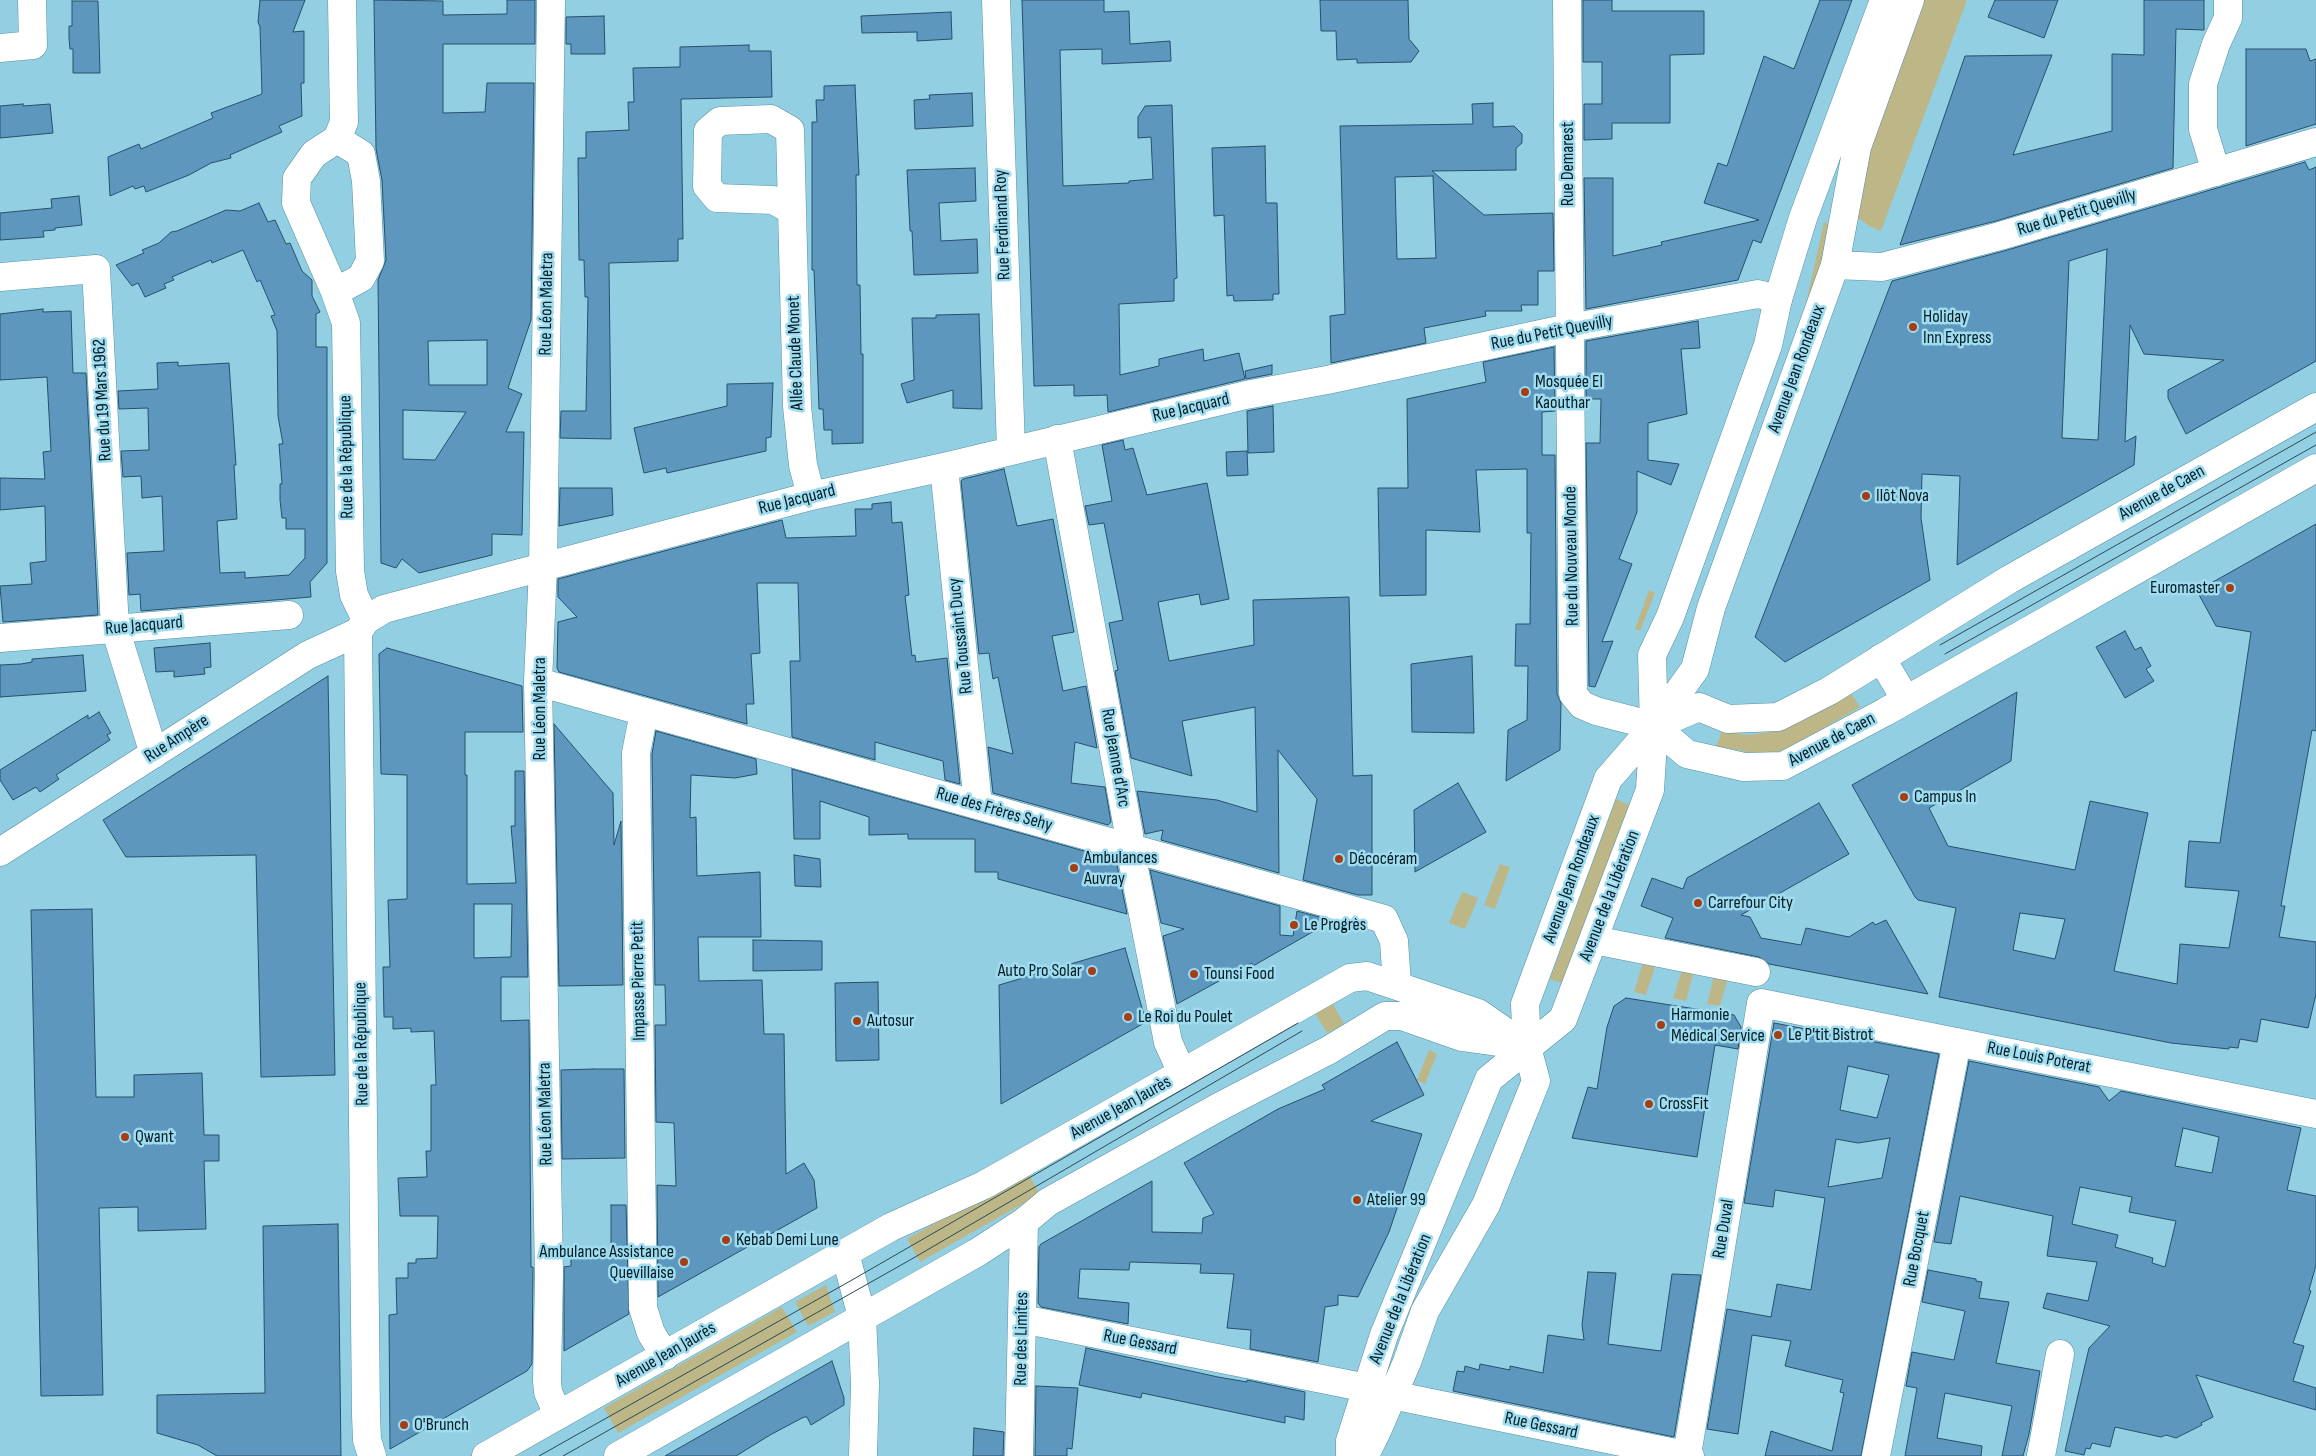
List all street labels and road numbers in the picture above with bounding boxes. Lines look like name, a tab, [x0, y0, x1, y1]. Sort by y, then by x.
street label: Rue Demarest	[1557, 122, 1579, 206]
street label: Rue Ferdinand Roy	[990, 169, 1016, 281]
street label: Rue du Petit Quevilly	[2015, 185, 2139, 241]
street label: Rue Léon Maletra	[535, 252, 559, 356]
street label: Allée Claude Monet	[783, 295, 809, 411]
street label: Avenue Jean Rondeaux	[1764, 302, 1830, 436]
street label: Rue du Petit Quevilly	[1489, 311, 1615, 355]
street label: Rue du 19 Mars 1962	[89, 338, 117, 462]
street label: Rue Jacquard	[1151, 389, 1231, 427]
street label: Rue de la République	[335, 395, 359, 519]
street label: Avenue de Caen	[2115, 461, 2209, 525]
street label: Rue Jacquard	[757, 480, 837, 520]
street label: Rue du Nouveau Monde	[1560, 486, 1584, 626]
street label: Rue Toussaint Ducy	[944, 577, 978, 695]
street label: Rue Jacquard	[104, 612, 184, 640]
street label: Rue Léon Maletra	[529, 657, 551, 761]
street label: Rue Jeanne d'Arc	[1096, 707, 1134, 809]
street label: Avenue de Caen	[1785, 708, 1879, 772]
street label: Rue Ampère	[141, 710, 213, 768]
street label: Rue des Frères Sehy	[933, 783, 1055, 837]
street label: Avenue Jean Rondeaux	[1539, 812, 1605, 946]
street label: Avenue de la Libération	[1575, 828, 1645, 964]
street label: Impasse Pierre Petit	[627, 921, 651, 1041]
street label: Rue de la République	[350, 982, 374, 1106]
street label: Rue Louis Poterat	[1985, 1037, 2093, 1079]
street label: Rue Léon Maletra	[534, 1062, 558, 1166]
street label: Avenue Jean Jaurès	[1067, 1071, 1175, 1145]
street label: Rue Duval	[1709, 1198, 1739, 1260]
street label: Rue Bocquet	[1899, 1210, 1935, 1288]
street label: Avenue de la Libération	[1365, 1231, 1437, 1367]
street label: Rue des Limites	[1010, 1292, 1034, 1386]
street label: Avenue Jean Jaurès	[612, 1318, 720, 1392]
street label: Rue Gessard	[1102, 1325, 1178, 1361]
street label: Rue Gessard	[1502, 1408, 1580, 1444]

